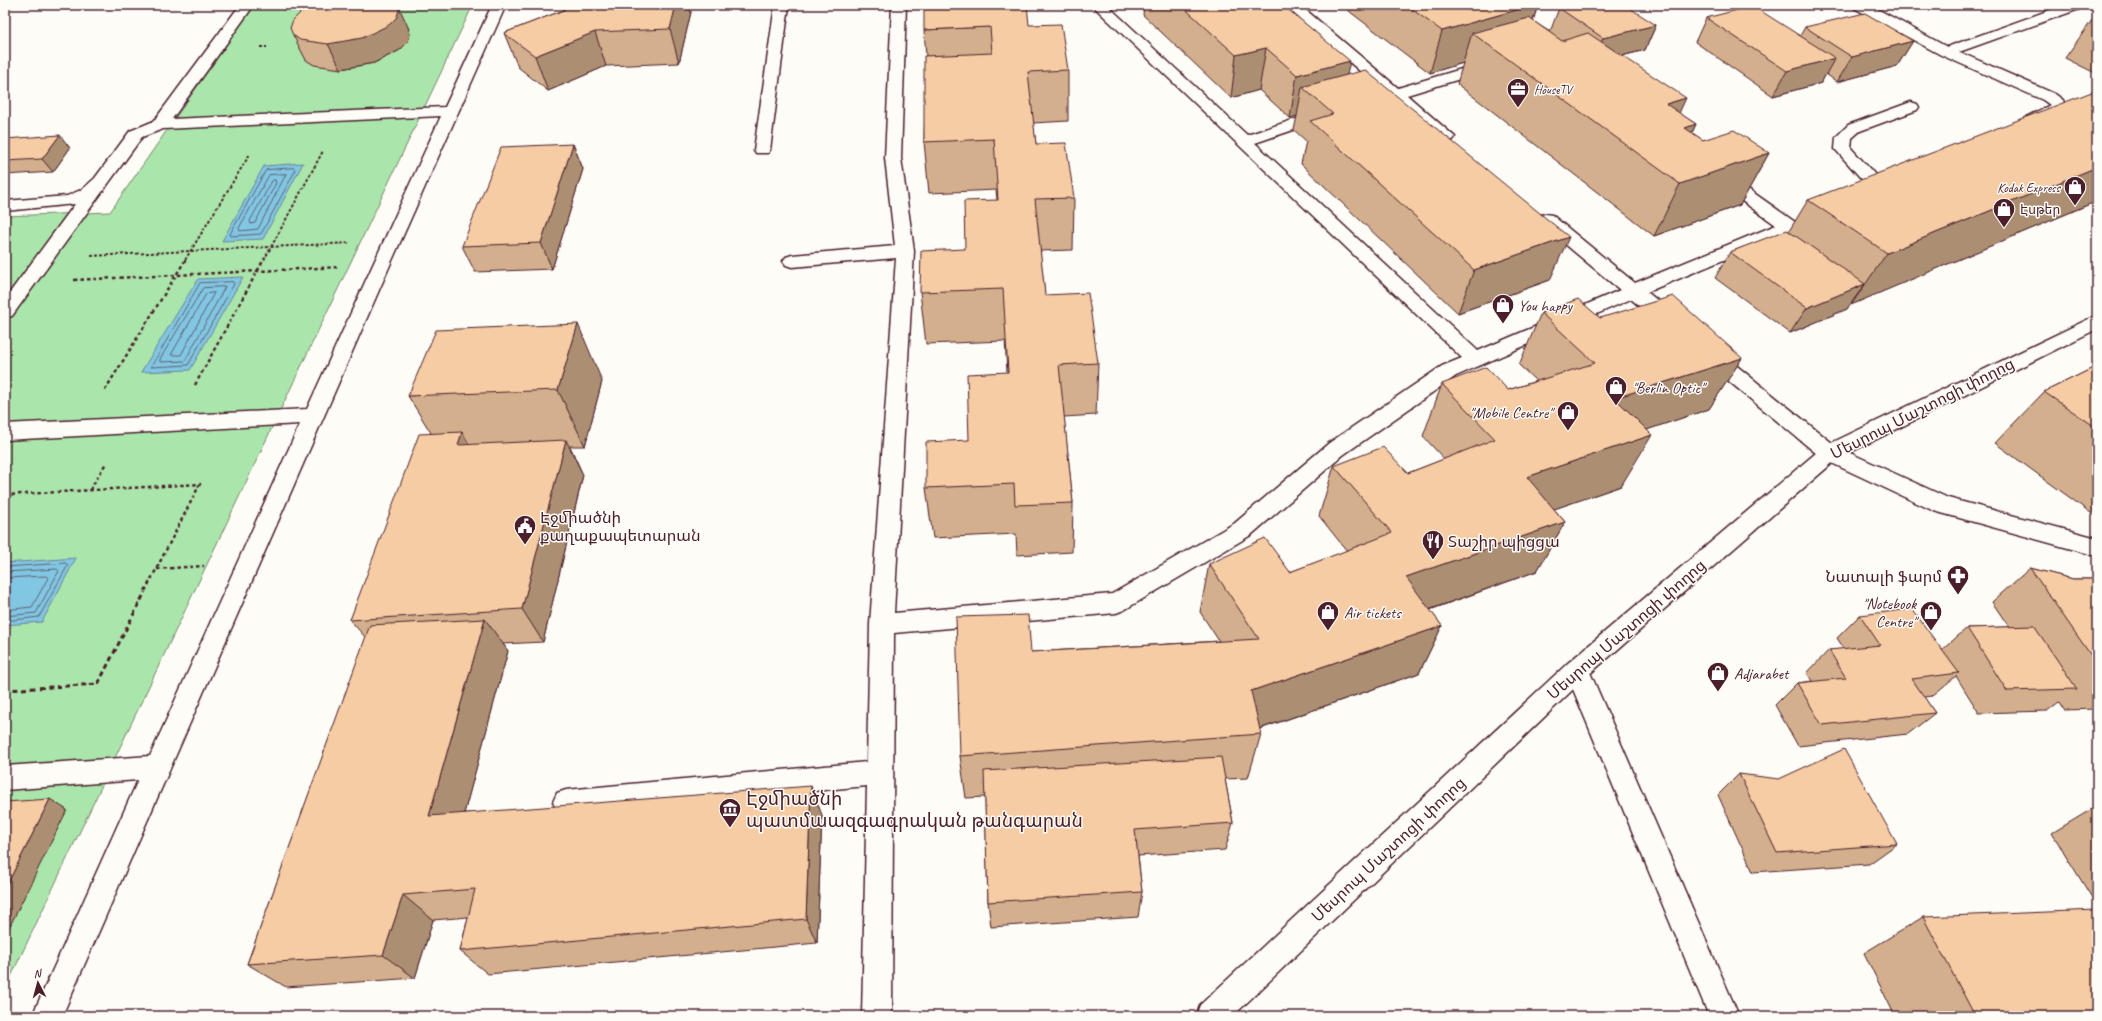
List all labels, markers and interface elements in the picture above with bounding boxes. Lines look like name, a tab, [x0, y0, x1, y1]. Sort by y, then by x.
office icon: HouseTV	[1505, 76, 1531, 109]
place label: HouseTV	[1534, 82, 1574, 98]
shop icon: Kodak Express	[2062, 174, 2088, 207]
place label: Kodak Express	[1997, 180, 2062, 196]
shop icon: Էսթեր	[1991, 196, 2017, 229]
place label: Էսթեր	[2020, 202, 2060, 218]
shop icon: You happy	[1490, 292, 1516, 325]
place label: You happy	[1518, 296, 1574, 316]
street label: Մեսրոպ Մաշտոցի փողոց	[1827, 354, 2018, 464]
shop icon: "Berlin Optic"	[1603, 374, 1629, 407]
place label: "Berlin Optic"	[1632, 378, 1707, 398]
shop icon: "Mobile Centre"	[1555, 399, 1581, 432]
place label: "Mobile Centre"	[1469, 403, 1555, 423]
place label: Էջմիածնի քաղաքապետարան	[540, 508, 701, 546]
public building icon: Էջմիածնի քաղաքապետարան	[512, 513, 538, 546]
restaurant icon: Տաշիր պիցցա	[1420, 528, 1446, 561]
place label: Տաշիր պիցցա	[1448, 532, 1560, 552]
street label: Մեսրոպ Մաշտոցի փողոց	[1543, 555, 1710, 704]
pharmacy icon: Նատալի ֆարմ	[1945, 563, 1971, 596]
place label: Նատալի ֆարմ	[1825, 567, 1942, 587]
place label: "Notebook Centre"	[1862, 594, 1919, 632]
shop icon: Air tickets	[1315, 599, 1341, 632]
shop icon: "Notebook Centre"	[1918, 599, 1944, 632]
place label: Air tickets	[1344, 603, 1402, 623]
shop icon: Adjarabet	[1705, 660, 1731, 693]
place label: Adjarabet	[1734, 664, 1790, 684]
street label: Մեսրոպ Մաշտոցի փողոց	[1307, 773, 1470, 926]
place label: Էջմիածնի պատմաազգագրական թանգարան	[746, 787, 1083, 833]
museum icon: Էջմիածնի պատմաազգագրական թանգարան	[717, 796, 743, 829]
north arrow	[18, 963, 58, 1003]
text: N	[33, 966, 43, 980]

